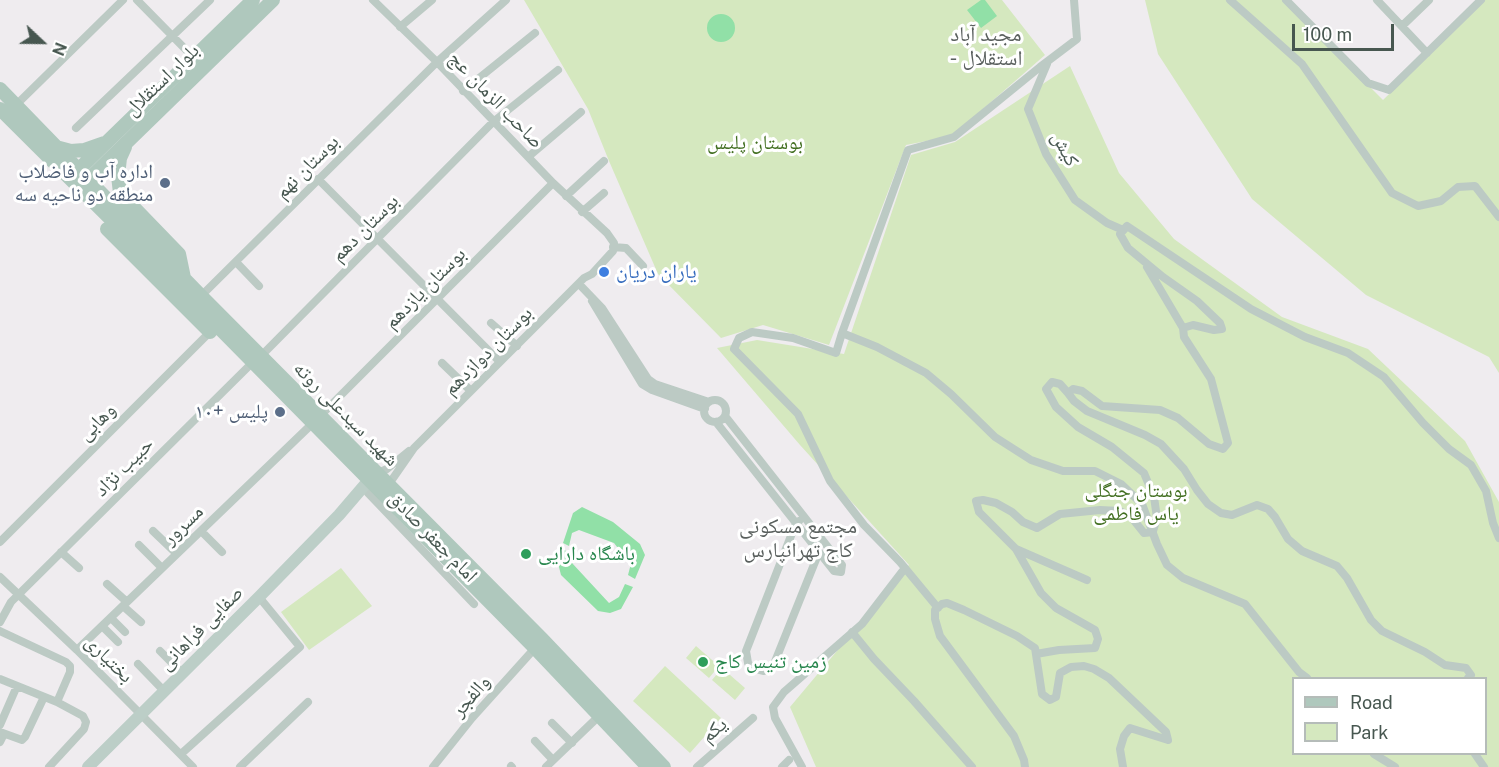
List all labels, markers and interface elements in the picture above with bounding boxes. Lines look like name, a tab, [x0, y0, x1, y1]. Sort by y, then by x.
north arrow	[12, 12, 72, 72]
scale bar	[1295, 12, 1397, 50]
district label: مجید آباد - استقلال	[950, 22, 1022, 72]
text: 100 m	[1303, 24, 1352, 45]
street label: بلوار استقلال	[120, 39, 204, 121]
text: N	[48, 40, 70, 58]
street label: صاحب الزمان عج	[444, 46, 548, 154]
street label: کیش	[1046, 128, 1084, 170]
street label: بوستان نهم	[270, 130, 344, 204]
park label: بوستان پلیس	[707, 131, 803, 155]
place label: اداره آب و فاضلاب منطقه دو ناحیه سه	[15, 160, 153, 207]
marker: اداره آب و فاضلاب منطقه دو ناحیه سه	[158, 176, 172, 190]
street label: بوستان دهم	[326, 189, 404, 267]
street label: بوستان یازدهم	[379, 242, 471, 334]
place label: یاران دریان	[616, 260, 697, 284]
marker: یاران دریان	[597, 265, 611, 279]
street label: بوستان دوازدهم	[439, 302, 537, 400]
street label: شهید سیدعلی روته	[288, 356, 404, 472]
street label: وهابی	[73, 398, 121, 446]
place label: پلیس +۱۰	[195, 400, 268, 424]
marker: پلیس +۱۰	[273, 405, 287, 419]
street label: حبیب نژاد	[90, 433, 158, 501]
park label: بوستان جنگلی یاس فاطمی	[1084, 479, 1188, 526]
street label: امام جعفر صادق	[384, 486, 482, 588]
street label: مسرور	[158, 500, 208, 550]
district label: مجتمع مسکونی کاج تهرانپارس	[739, 514, 857, 564]
place label: باشگاه دارایی	[538, 542, 635, 566]
marker: باشگاه دارایی	[519, 547, 533, 561]
street label: صفایی فراهانی	[154, 581, 248, 675]
street label: بختیاری	[80, 630, 138, 688]
place label: زمین تنیس کاج	[715, 650, 827, 674]
marker: زمین تنیس کاج	[696, 655, 710, 669]
street label: والفجر	[446, 670, 496, 722]
legend	[1292, 677, 1487, 755]
text: Road	[1350, 692, 1393, 713]
street label: یکم	[696, 712, 732, 748]
text: Park	[1350, 722, 1388, 743]

